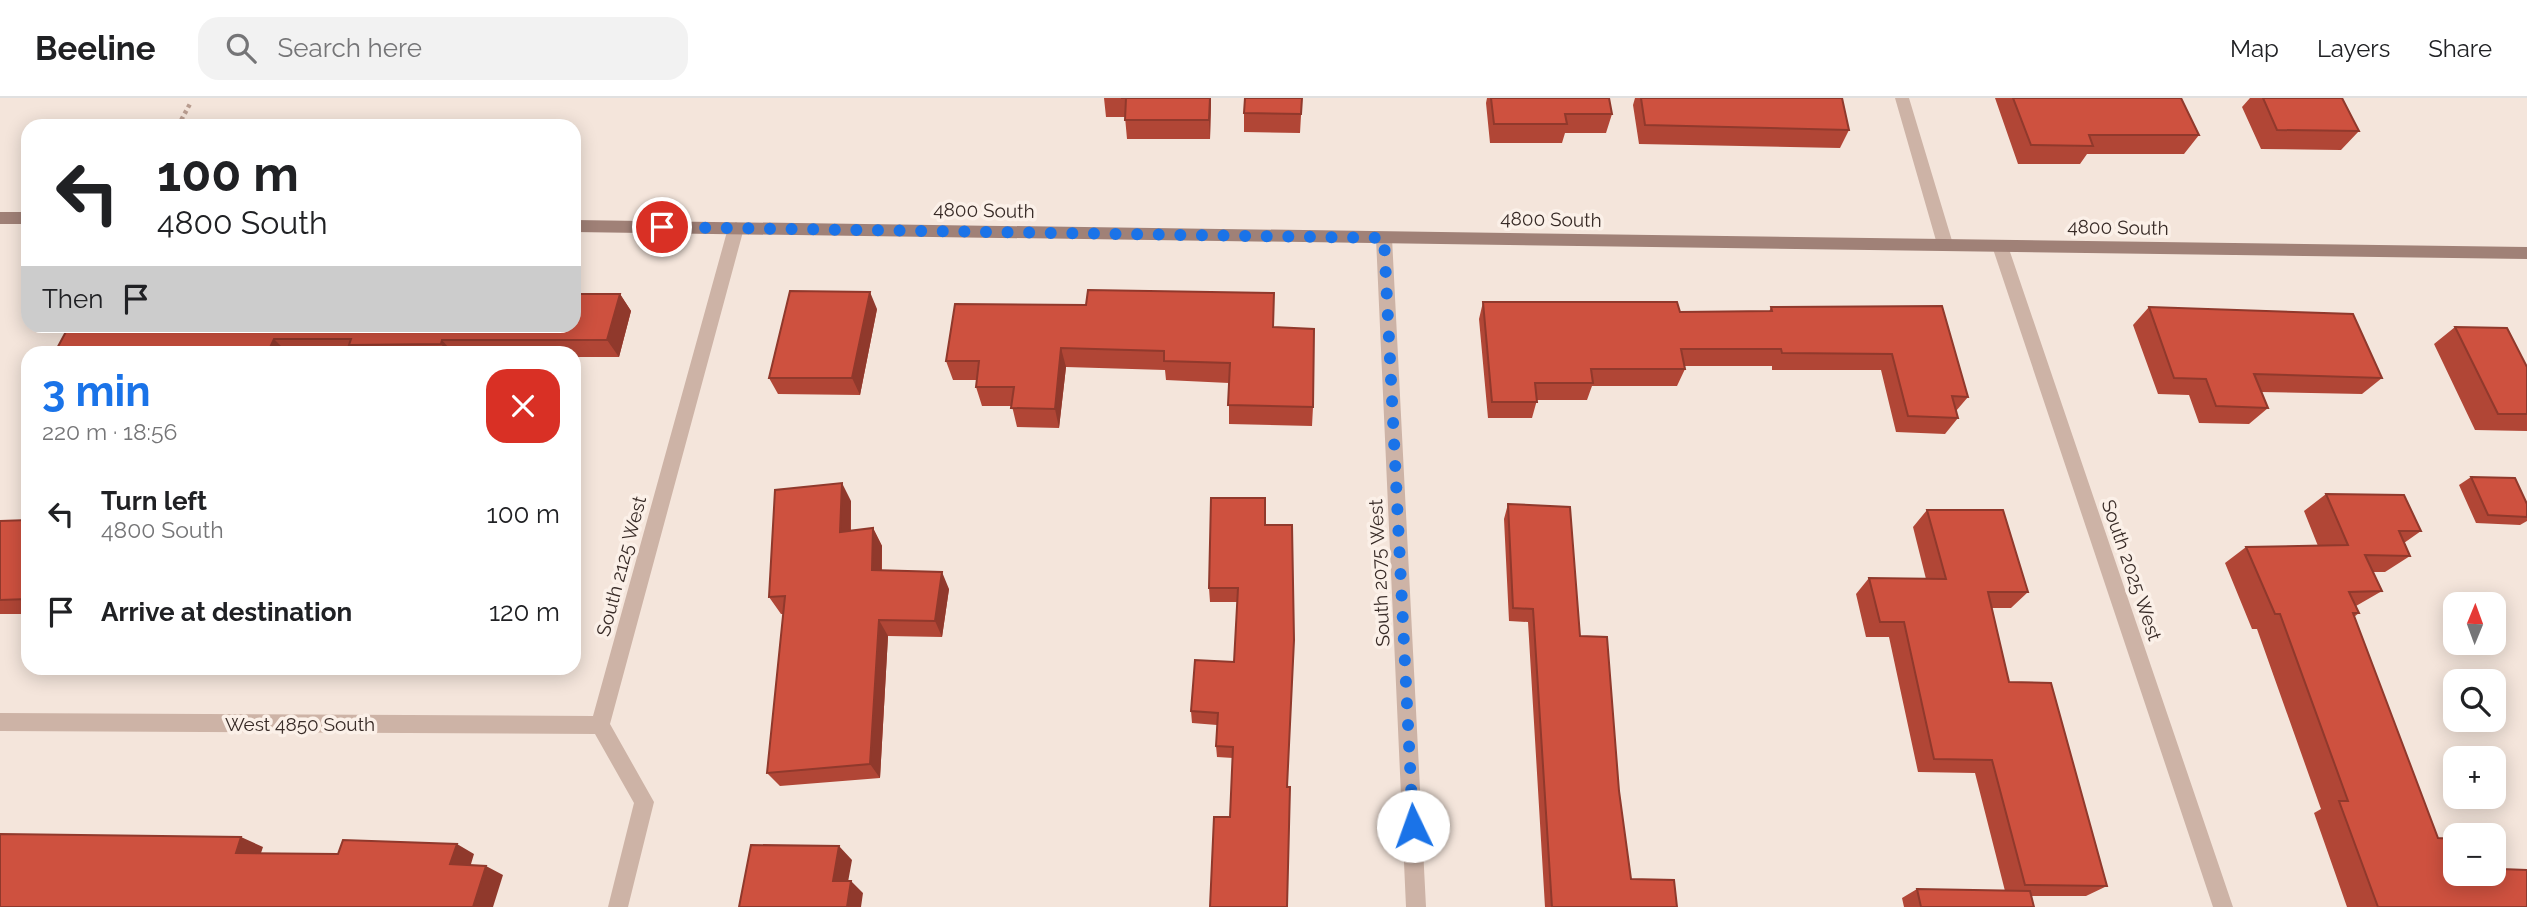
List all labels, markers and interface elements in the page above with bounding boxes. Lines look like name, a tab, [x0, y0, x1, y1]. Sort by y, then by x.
search box	[198, 17, 688, 80]
text: Beeline	[35, 29, 156, 68]
icon: search	[222, 29, 260, 67]
text: Search here	[278, 33, 422, 63]
text: Map	[2230, 34, 2279, 63]
text: Layers	[2317, 34, 2390, 63]
text: Share	[2428, 34, 2492, 63]
text: 100 m	[157, 145, 299, 202]
icon: left	[42, 147, 133, 238]
pin	[632, 197, 692, 257]
street label: 4800 South	[933, 198, 1035, 222]
text: 4800 South	[157, 204, 328, 241]
street label: 4800 South	[1500, 207, 1602, 231]
icon: arrive	[643, 208, 681, 246]
street label: 4800 South	[2067, 215, 2169, 239]
icon: arrive	[117, 280, 155, 318]
text: Then	[42, 284, 103, 314]
text: 3 min	[42, 367, 151, 416]
button: close	[486, 369, 560, 443]
text: 220 m · 18:56	[42, 418, 177, 445]
text: Turn left	[101, 486, 207, 516]
street label: South 2125 West	[592, 493, 650, 638]
icon: left	[42, 495, 80, 533]
street label: South 2025 West	[2098, 497, 2167, 644]
street label: South 2075 West	[1364, 498, 1394, 647]
text: 100 m	[487, 499, 560, 529]
text: 4800 South	[101, 516, 224, 543]
north arrow	[2443, 592, 2506, 654]
map controls	[2443, 592, 2506, 886]
icon: arrive	[42, 593, 80, 631]
text: Arrive at destination	[101, 597, 352, 627]
text: 120 m	[489, 597, 560, 627]
button: search	[2443, 669, 2506, 732]
street label: West 4850 South	[225, 713, 375, 735]
button: +	[2443, 746, 2506, 809]
position arrow	[1376, 789, 1450, 863]
button: −	[2443, 823, 2506, 886]

